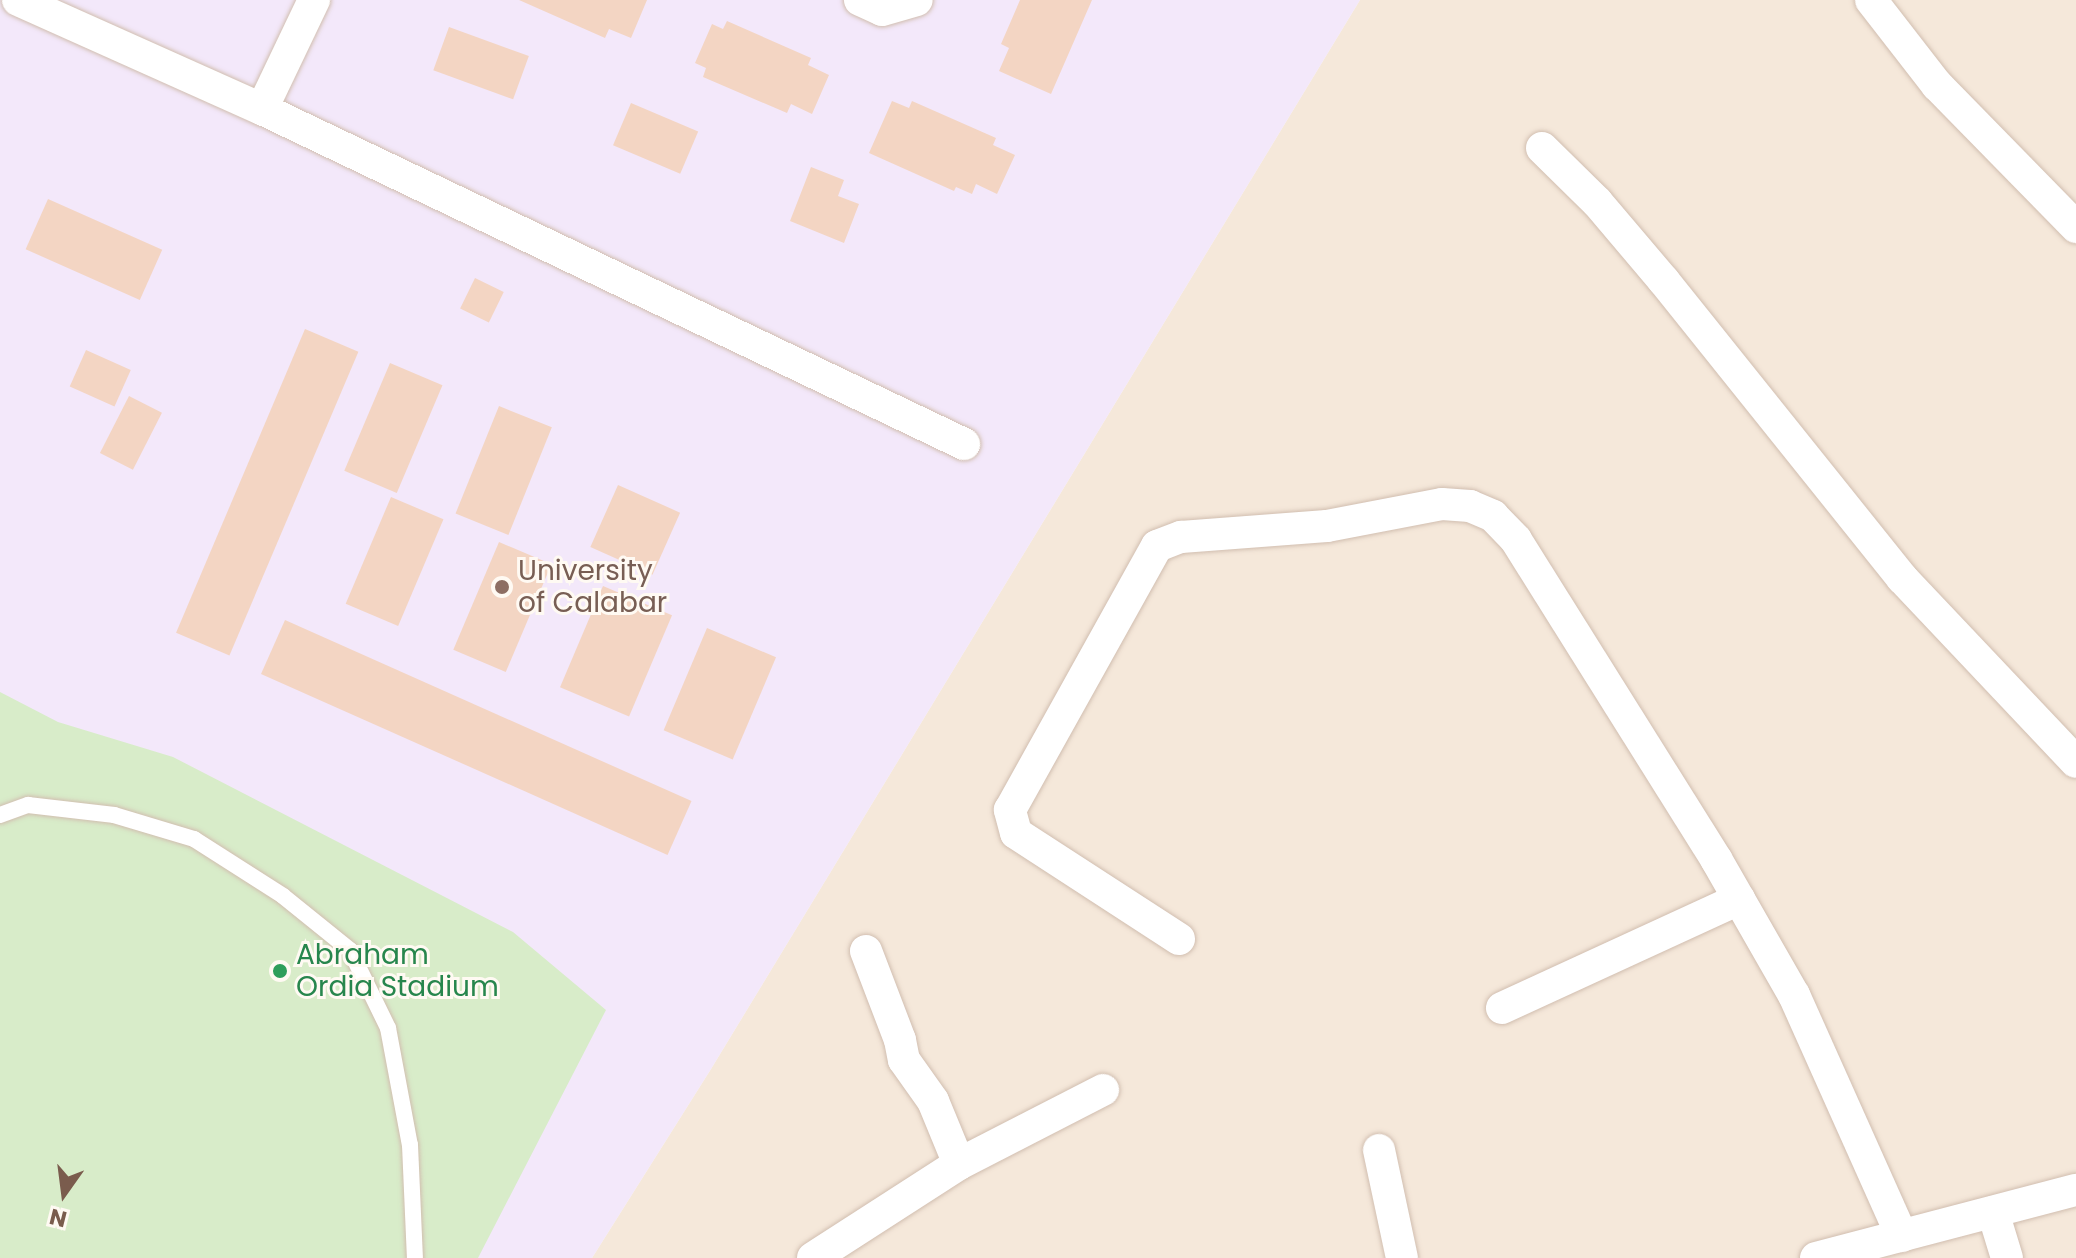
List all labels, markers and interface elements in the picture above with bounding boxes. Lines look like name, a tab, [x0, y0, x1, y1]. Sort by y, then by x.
place label: University of Calabar	[518, 554, 667, 620]
marker: University of Calabar	[493, 578, 511, 596]
place label: Abraham Ordia Stadium	[296, 938, 499, 1004]
marker: Abraham Ordia Stadium	[271, 962, 289, 980]
north arrow	[24, 1154, 104, 1234]
text: N	[46, 1201, 70, 1235]

